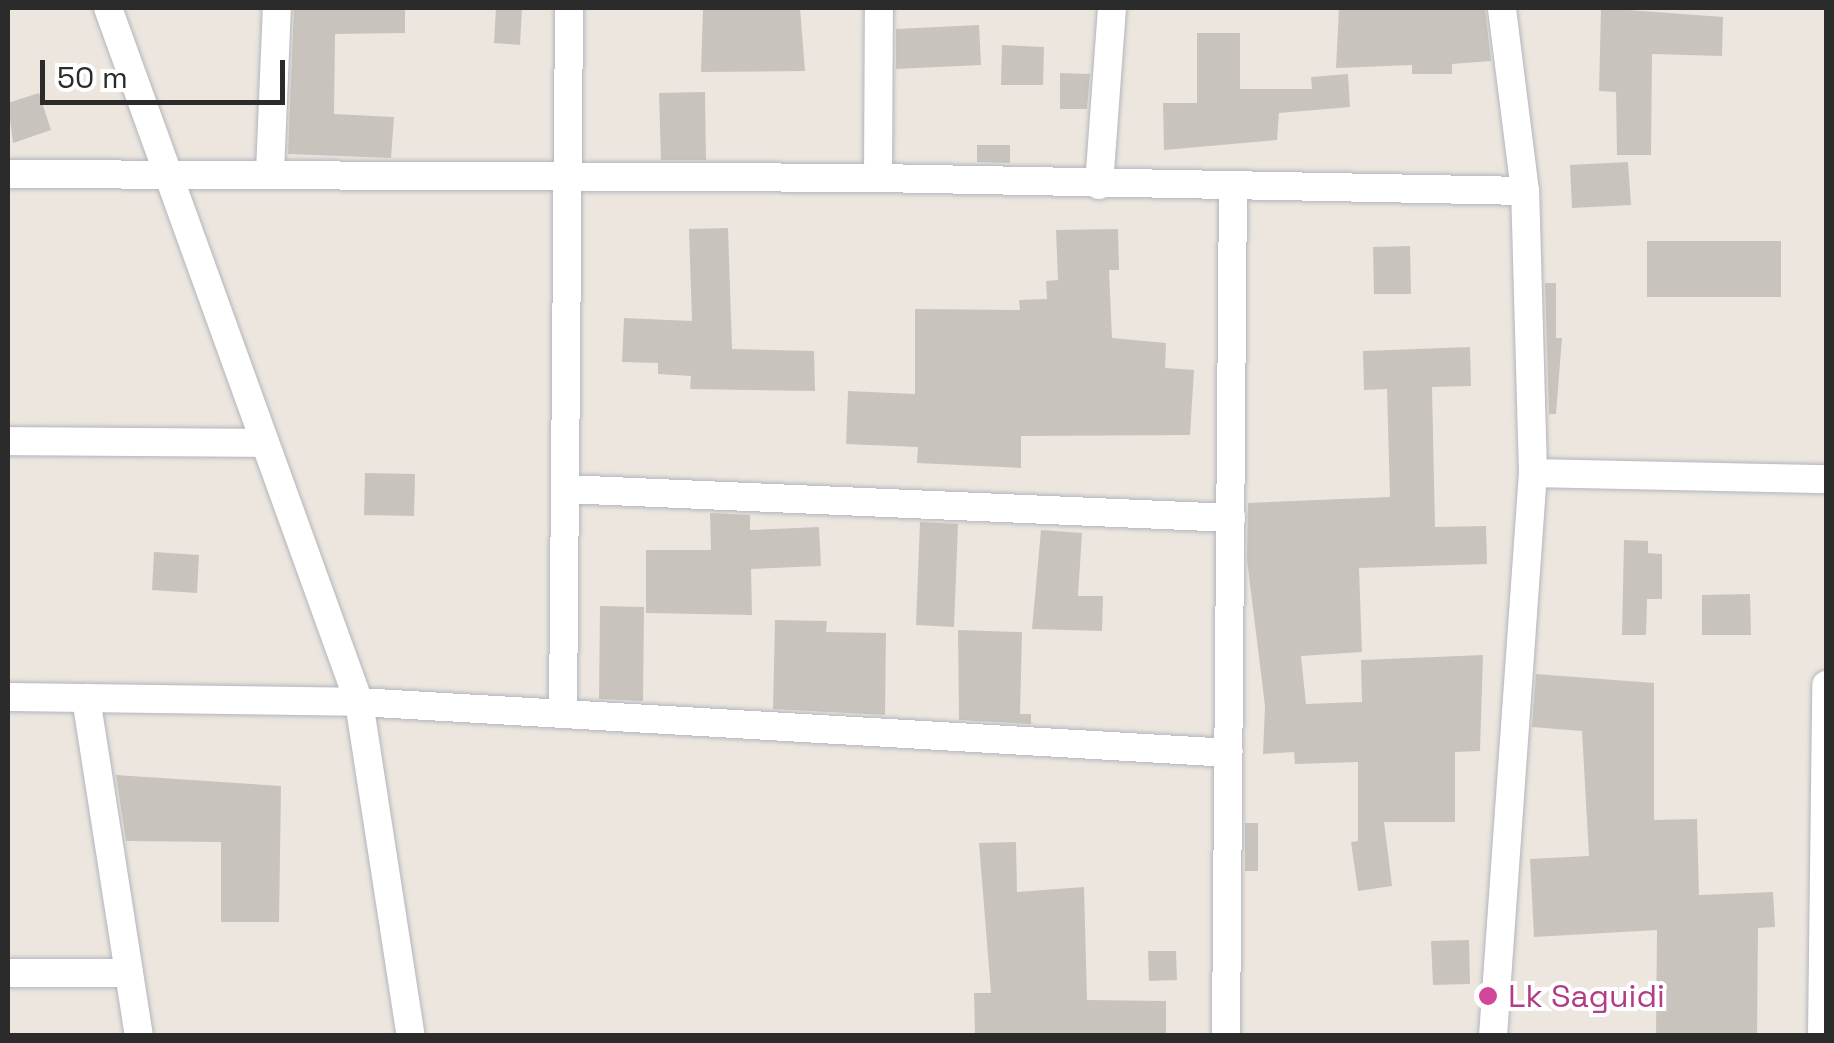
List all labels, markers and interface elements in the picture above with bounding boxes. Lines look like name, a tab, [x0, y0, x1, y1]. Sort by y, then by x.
scale bar	[45, 40, 290, 102]
text: 50 m	[57, 58, 128, 97]
place label: Lk Saguidi	[1508, 977, 1665, 1015]
marker: Lk Saguidi	[1477, 985, 1499, 1007]

